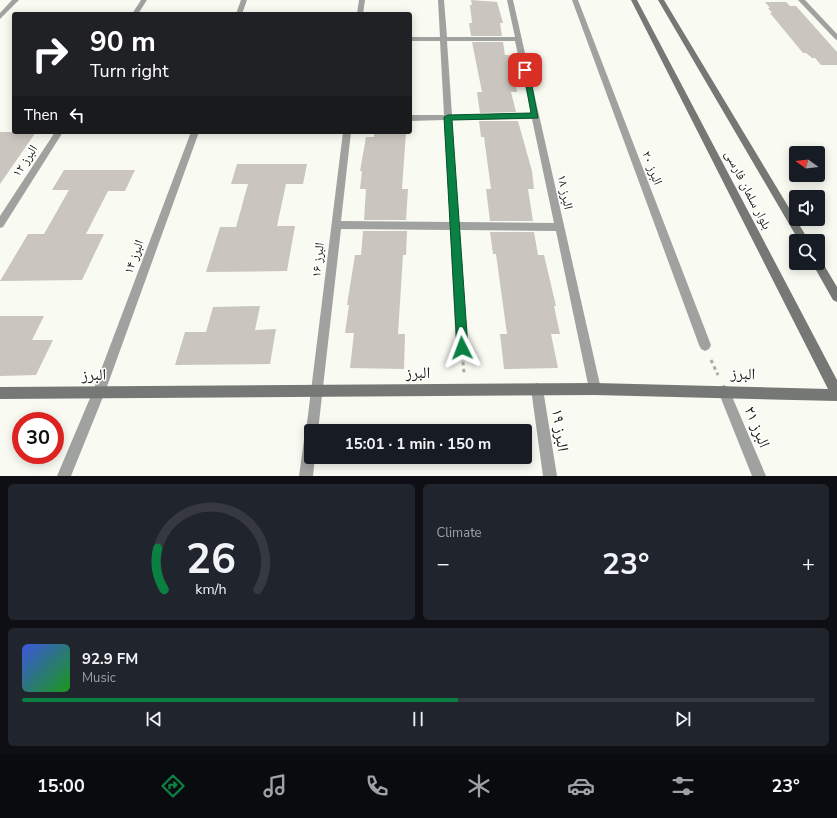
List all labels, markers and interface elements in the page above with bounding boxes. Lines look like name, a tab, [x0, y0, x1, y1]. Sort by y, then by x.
text: 90 m	[90, 23, 156, 61]
icon: right	[24, 28, 76, 80]
pin	[508, 53, 542, 87]
text: Turn right	[90, 59, 169, 83]
icon: arrive	[514, 59, 536, 81]
icon: left	[66, 104, 88, 126]
text: Then	[24, 105, 58, 125]
street label: البرز ۱۲	[8, 141, 42, 181]
north arrow	[789, 146, 825, 182]
map controls	[789, 146, 825, 270]
street label: بلوار سلمان فارسی	[720, 147, 776, 233]
street label: البرز ۲۰	[637, 148, 667, 188]
street label: البرز ۱۸	[553, 173, 577, 211]
button: sound	[789, 190, 825, 226]
button: search	[789, 234, 825, 270]
street label: البرز ۱۴	[120, 237, 148, 277]
street label: البرز ۱۶	[307, 242, 329, 278]
position arrow	[441, 327, 483, 369]
street label: البرز	[405, 362, 430, 384]
street label: البرز	[729, 363, 756, 385]
street label: البرز	[81, 364, 106, 386]
street label: البرز ۲۱	[739, 403, 775, 451]
street label: البرز ۱۹	[546, 407, 574, 453]
speed limit sign: 30	[12, 412, 64, 464]
text: 15:01 · 1 min · 150 m	[345, 434, 491, 454]
text: Climate	[437, 524, 482, 542]
text: 26	[186, 531, 236, 588]
text: 23°	[602, 544, 649, 585]
text: −	[437, 549, 450, 579]
text: +	[802, 549, 815, 579]
text: km/h	[196, 580, 227, 599]
text: 92.9 FM	[82, 649, 138, 669]
text: Music	[82, 669, 116, 687]
icon: previous	[143, 708, 165, 730]
icon: pause	[407, 708, 429, 730]
icon: next	[672, 708, 694, 730]
icon: directions	[159, 772, 187, 800]
icon: music	[261, 772, 289, 800]
icon: phone	[363, 772, 391, 800]
icon: climate	[465, 772, 493, 800]
icon: car	[567, 772, 595, 800]
icon: filters	[669, 772, 697, 800]
text: 15:00	[37, 774, 85, 798]
text: 23°	[771, 774, 800, 798]

